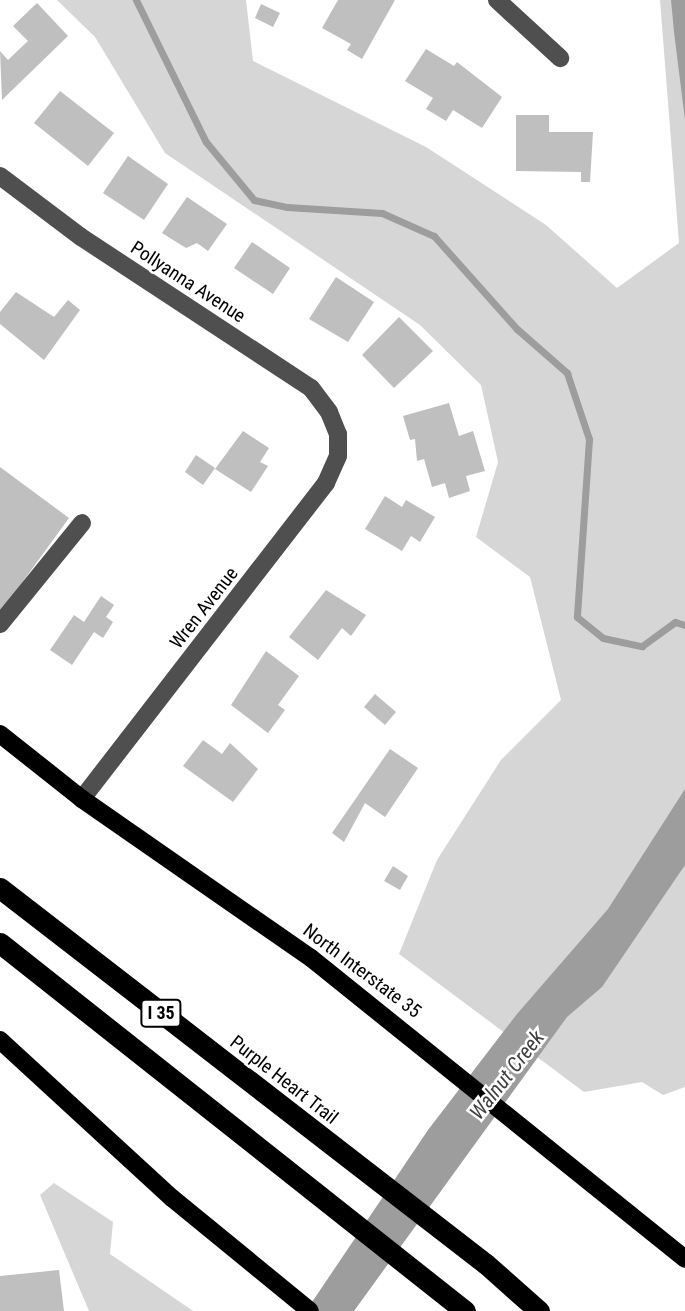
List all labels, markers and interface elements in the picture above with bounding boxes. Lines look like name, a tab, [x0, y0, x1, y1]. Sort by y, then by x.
street label: Pollyanna Avenue	[126, 236, 250, 328]
street label: Wren Avenue	[165, 563, 243, 653]
street label: North Interstate 35	[298, 919, 426, 1023]
road number: I 35	[140, 998, 182, 1028]
water label: Walnut Creek	[464, 1025, 550, 1125]
street label: Purple Heart Trail	[225, 1031, 343, 1129]

